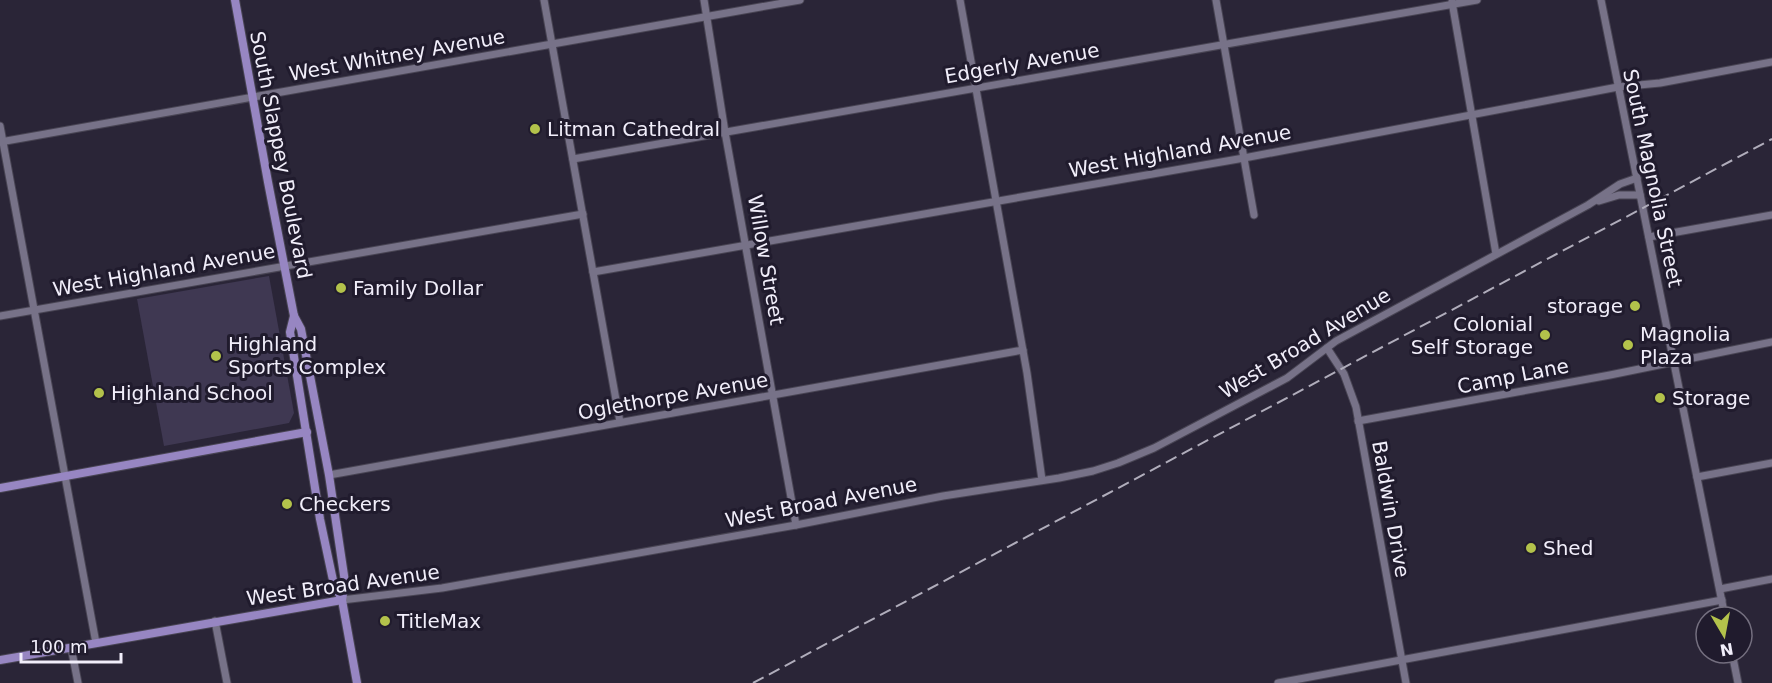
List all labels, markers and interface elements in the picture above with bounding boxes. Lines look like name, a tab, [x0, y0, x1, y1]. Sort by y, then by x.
street label: West Whitney Avenue	[287, 24, 507, 86]
street label: South Slappey Boulevard	[245, 29, 317, 281]
street label: Edgerly Avenue	[943, 38, 1101, 88]
street label: South Magnolia Street	[1618, 67, 1688, 289]
place label: Litman Cathedral	[547, 117, 720, 141]
street label: West Highland Avenue	[1067, 120, 1293, 182]
marker: Litman Cathedral	[528, 122, 542, 136]
street label: Willow Street	[743, 193, 789, 327]
street label: West Highland Avenue	[51, 239, 277, 301]
place label: Family Dollar	[353, 276, 484, 300]
marker: Family Dollar	[334, 281, 348, 295]
street label: West Broad Avenue	[1215, 283, 1395, 403]
place label: storage	[1547, 294, 1623, 318]
marker: storage	[1628, 299, 1642, 313]
place label: Colonial Self Storage	[1411, 312, 1533, 359]
place label: Magnolia Plaza	[1640, 322, 1731, 369]
marker: Colonial Self Storage	[1538, 328, 1552, 342]
place label: Highland Sports Complex	[228, 332, 386, 379]
marker: Magnolia Plaza	[1621, 338, 1635, 352]
marker: Highland Sports Complex	[209, 349, 223, 363]
street label: Camp Lane	[1455, 353, 1571, 399]
street label: Oglethorpe Avenue	[576, 367, 770, 425]
place label: Highland School	[111, 381, 273, 405]
marker: Highland School	[92, 386, 106, 400]
place label: Storage	[1672, 386, 1750, 410]
marker: Storage	[1653, 391, 1667, 405]
street label: Baldwin Drive	[1367, 439, 1415, 579]
street label: West Broad Avenue	[723, 472, 919, 532]
place label: Checkers	[299, 492, 391, 516]
marker: Checkers	[280, 497, 294, 511]
place label: Shed	[1543, 536, 1593, 560]
marker: Shed	[1524, 541, 1538, 555]
street label: West Broad Avenue	[245, 560, 441, 610]
north arrow	[1694, 605, 1754, 665]
place label: TitleMax	[396, 609, 481, 633]
marker: TitleMax	[378, 614, 392, 628]
scale bar	[21, 626, 122, 664]
text: 100 m	[30, 636, 88, 657]
text: N	[1718, 639, 1735, 660]

